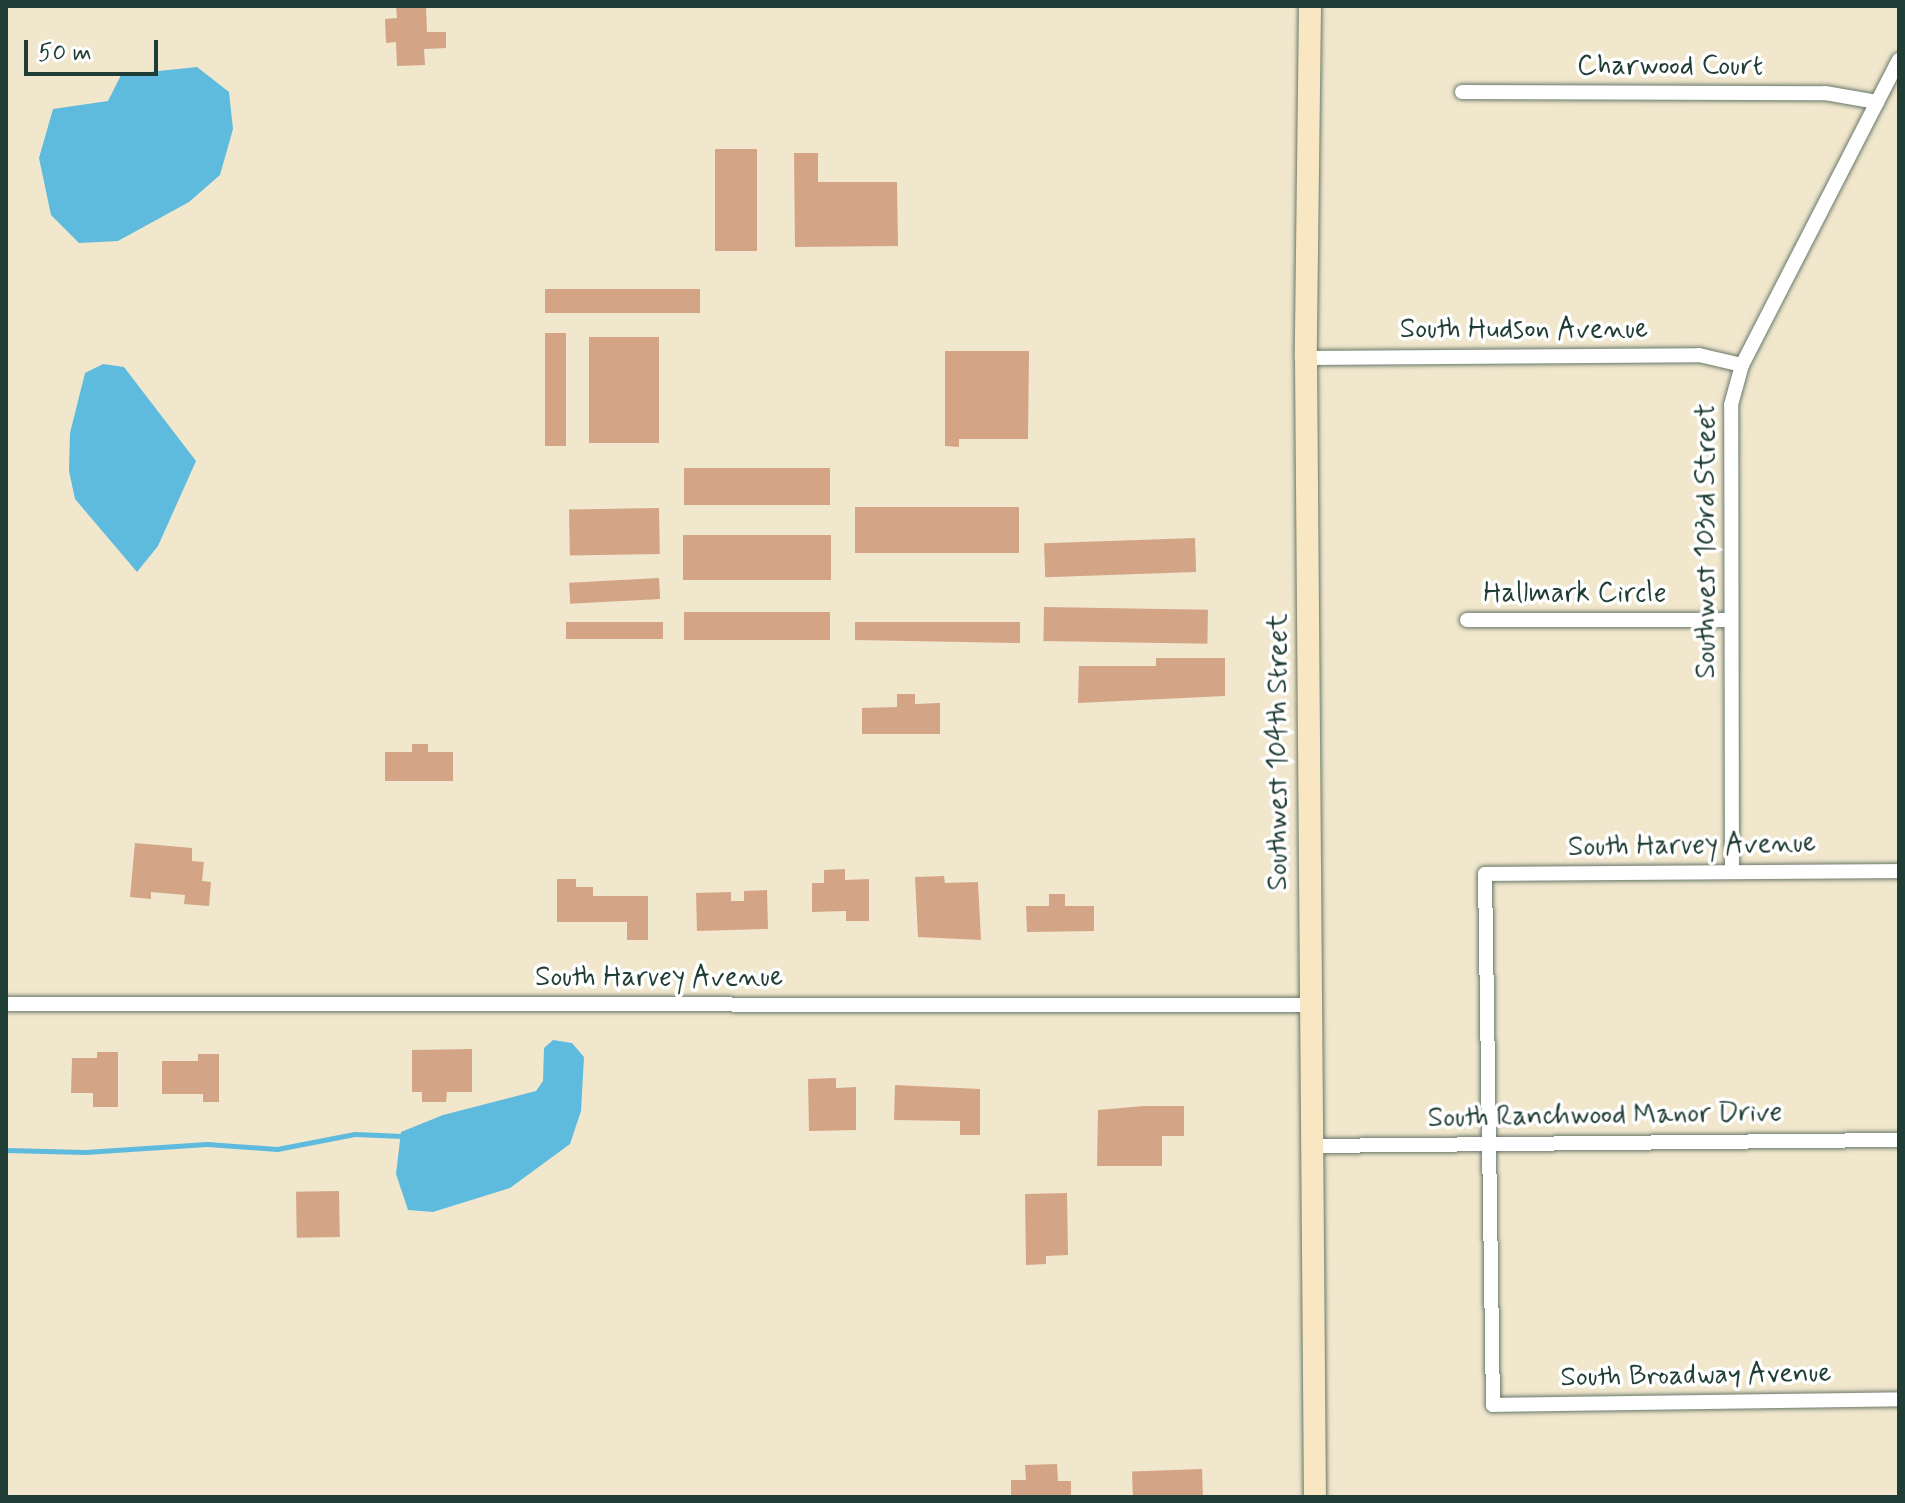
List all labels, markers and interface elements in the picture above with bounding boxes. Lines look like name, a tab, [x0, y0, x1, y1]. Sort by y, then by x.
scale bar	[28, 24, 162, 74]
text: 50 m	[38, 38, 92, 69]
street label: Charwood Court	[1574, 50, 1766, 84]
street label: South Hudson Avenue	[1401, 313, 1647, 347]
street label: Southwest 103rd Street	[1690, 404, 1724, 678]
street label: Hallmark Circle	[1483, 577, 1667, 611]
street label: Southwest 104th Street	[1262, 613, 1296, 891]
street label: South Harvey Avenue	[1569, 827, 1815, 865]
street label: South Harvey Avenue	[536, 961, 782, 995]
street label: South Ranchwood Manor Drive	[1428, 1096, 1782, 1136]
street label: South Broadway Avenue	[1558, 1357, 1834, 1395]

